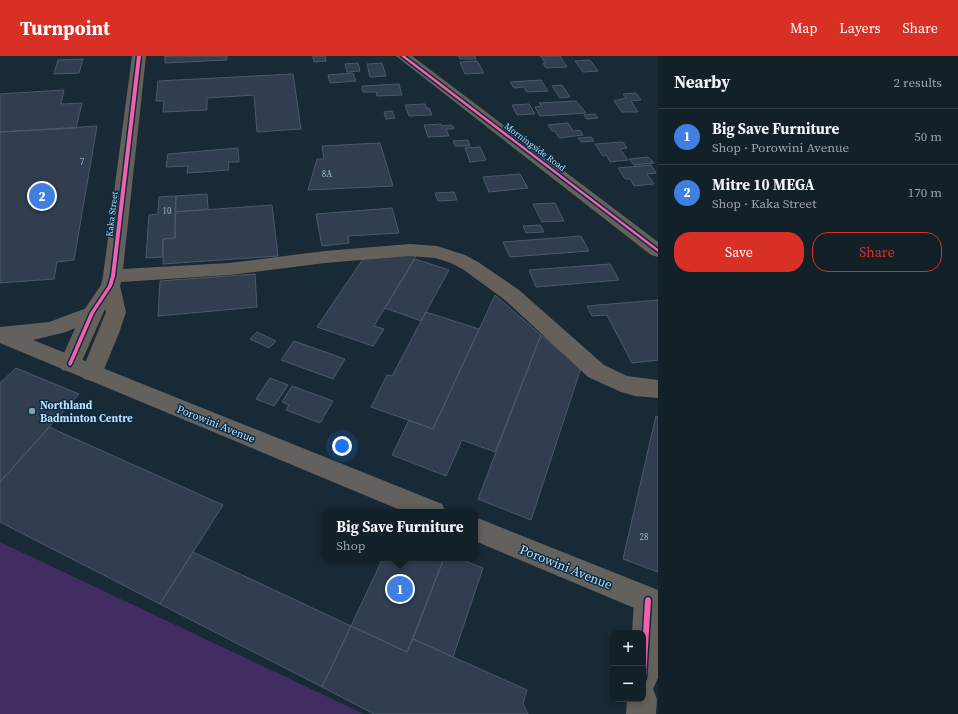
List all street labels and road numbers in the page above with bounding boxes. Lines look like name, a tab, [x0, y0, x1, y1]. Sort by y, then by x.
street label: Morningside Road	[502, 120, 568, 174]
street label: Kaka Street	[103, 191, 121, 237]
street label: Porowini Avenue	[175, 401, 258, 447]
street label: Porowini Avenue	[517, 541, 615, 593]

